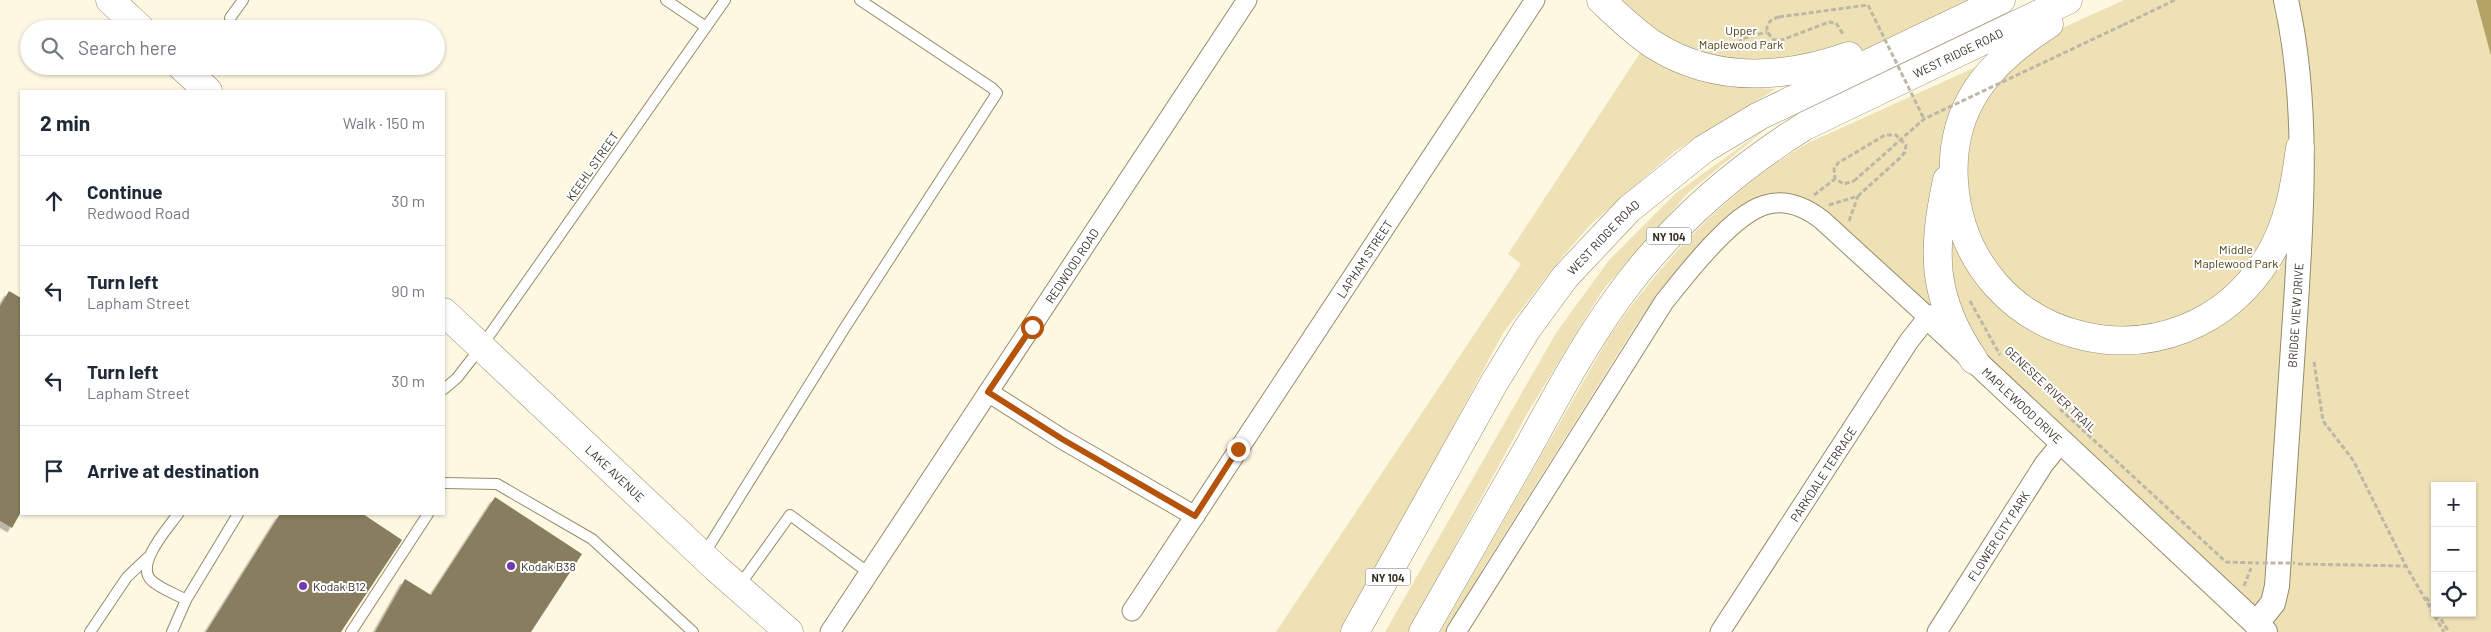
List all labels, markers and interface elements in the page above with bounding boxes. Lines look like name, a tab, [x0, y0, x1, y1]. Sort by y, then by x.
search box	[20, 20, 445, 75]
park label: Upper Maplewood Park	[1699, 23, 1783, 51]
street label: WEST RIDGE ROAD	[1911, 25, 2005, 80]
icon: search	[38, 34, 66, 62]
text: Search here	[78, 36, 177, 59]
text: 2 min	[40, 110, 90, 135]
text: Walk · 150 m	[343, 113, 425, 132]
street label: KEEHL STREET	[563, 129, 621, 203]
text: Continue	[87, 180, 163, 203]
icon: ahead	[40, 187, 68, 215]
text: 30 m	[391, 191, 425, 210]
street label: WEST RIDGE ROAD	[1564, 197, 1642, 277]
text: Redwood Road	[87, 203, 190, 222]
street label: LAPHAM STREET	[1334, 217, 1395, 300]
street label: REDWOOD ROAD	[1042, 226, 1101, 305]
road number: NY 104	[1646, 228, 1692, 245]
park label: Middle Maplewood Park	[2194, 242, 2278, 270]
street label: BRIDGE VIEW DRIVE	[2285, 263, 2305, 368]
text: Turn left	[87, 270, 158, 293]
icon: left	[40, 277, 68, 305]
text: 90 m	[391, 281, 425, 300]
text: Lapham Street	[87, 293, 190, 312]
route start	[1021, 316, 1044, 339]
street label: GENESEE RIVER TRAIL	[2002, 343, 2100, 435]
text: Turn left	[87, 360, 158, 383]
street label: MAPLEWOOD DRIVE	[1979, 364, 2065, 446]
icon: left	[40, 367, 68, 395]
text: 30 m	[391, 371, 425, 390]
text: Lapham Street	[87, 383, 190, 402]
street label: PARKDALE TERRACE	[1787, 424, 1859, 524]
route end	[1227, 438, 1250, 461]
street label: LAKE AVENUE	[583, 442, 647, 504]
icon: arrive	[40, 457, 68, 485]
text: Arrive at destination	[87, 459, 259, 482]
map controls	[2431, 482, 2476, 617]
button: +	[2431, 482, 2476, 527]
street label: FLOWER CITY PARK	[1964, 488, 2032, 583]
button: −	[2431, 527, 2476, 572]
place label: Kodak B38	[521, 559, 576, 573]
marker: Kodak B38	[505, 560, 517, 572]
road number: NY 104	[1366, 568, 1410, 586]
button: locate	[2431, 572, 2476, 617]
place label: Kodak B12	[313, 579, 366, 593]
marker: Kodak B12	[297, 580, 309, 592]

